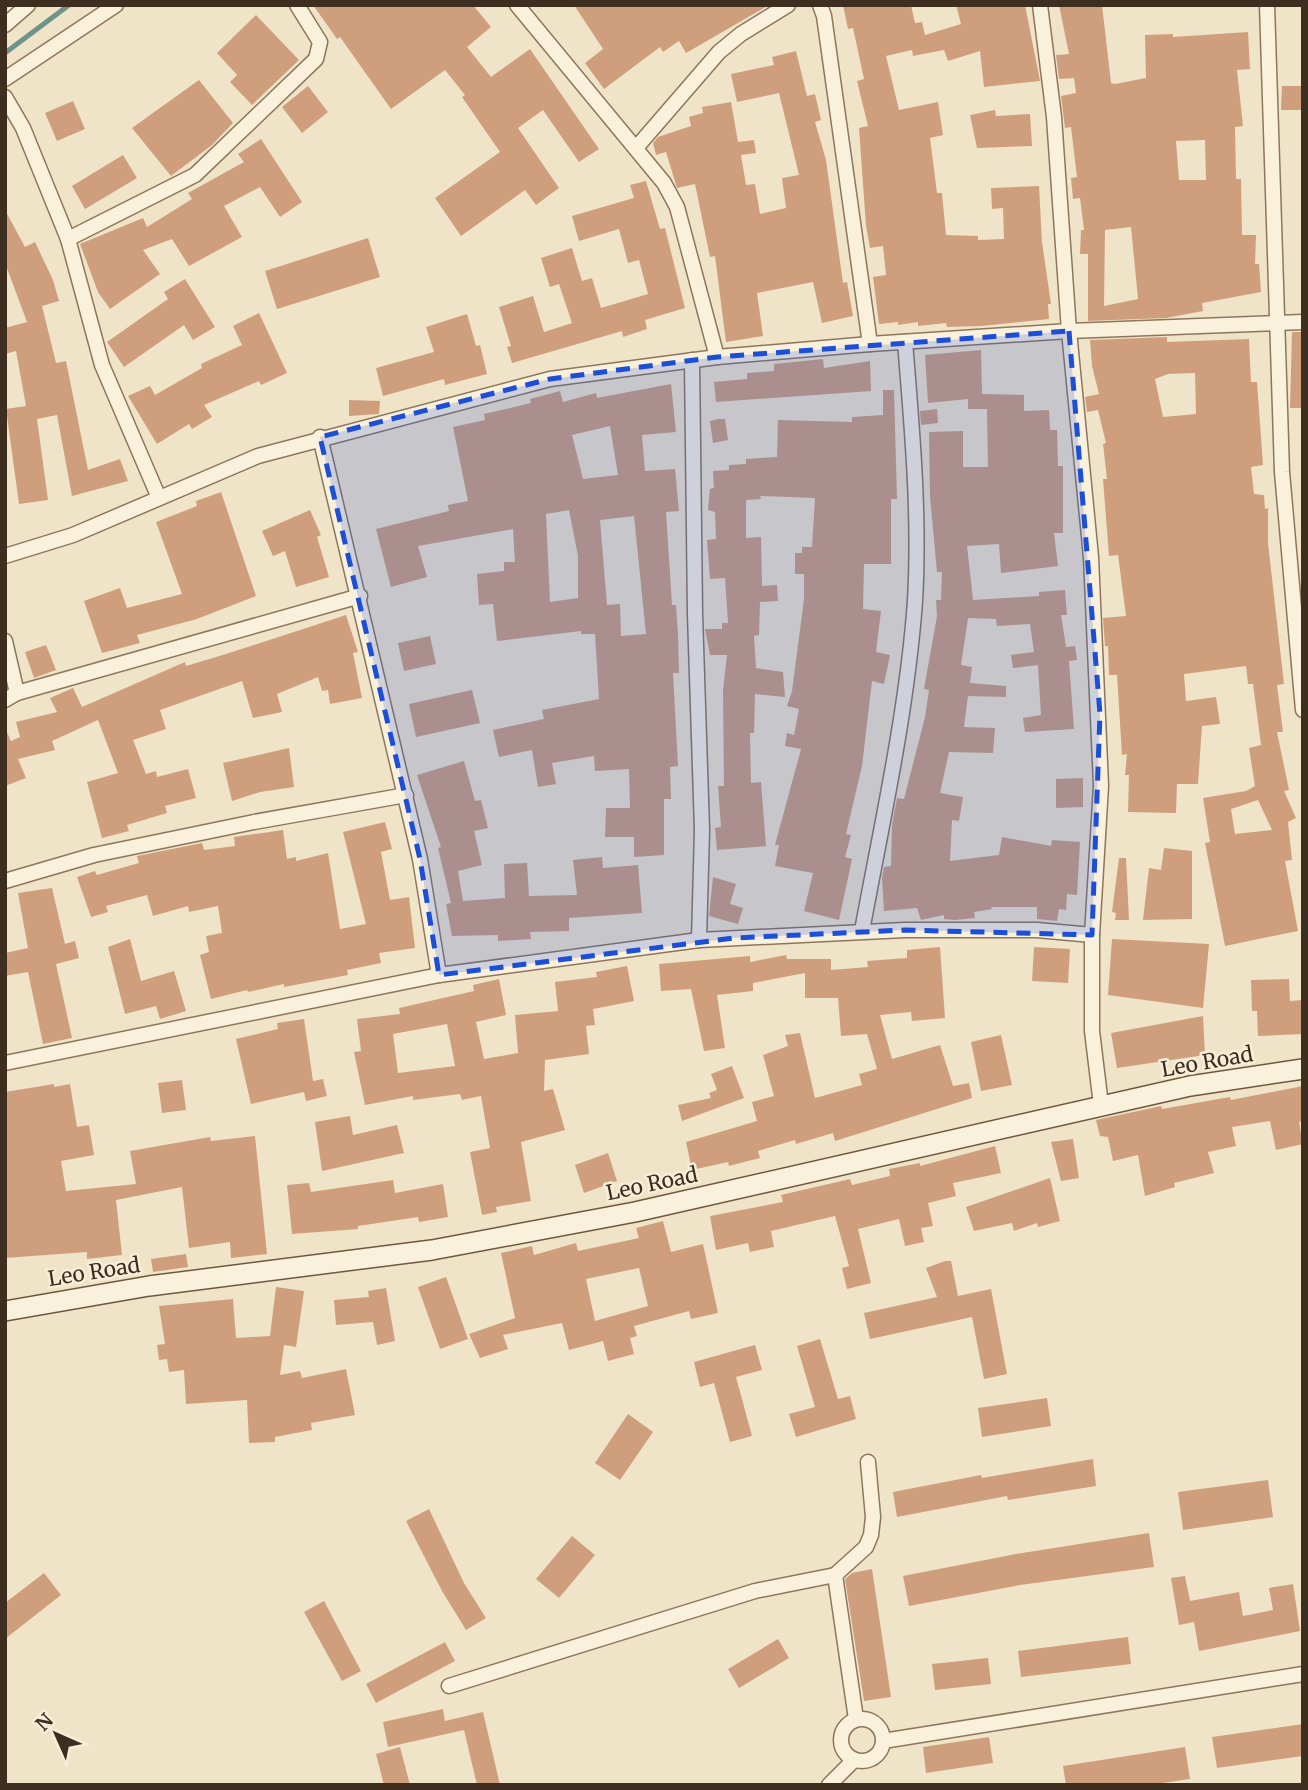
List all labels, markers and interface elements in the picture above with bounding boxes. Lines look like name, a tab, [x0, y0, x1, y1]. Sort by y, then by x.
street label: Leo Road	[1159, 1040, 1255, 1083]
street label: Leo Road	[604, 1161, 700, 1206]
street label: Leo Road	[46, 1251, 142, 1292]
north arrow	[21, 1699, 91, 1769]
text: N	[30, 1708, 58, 1736]

